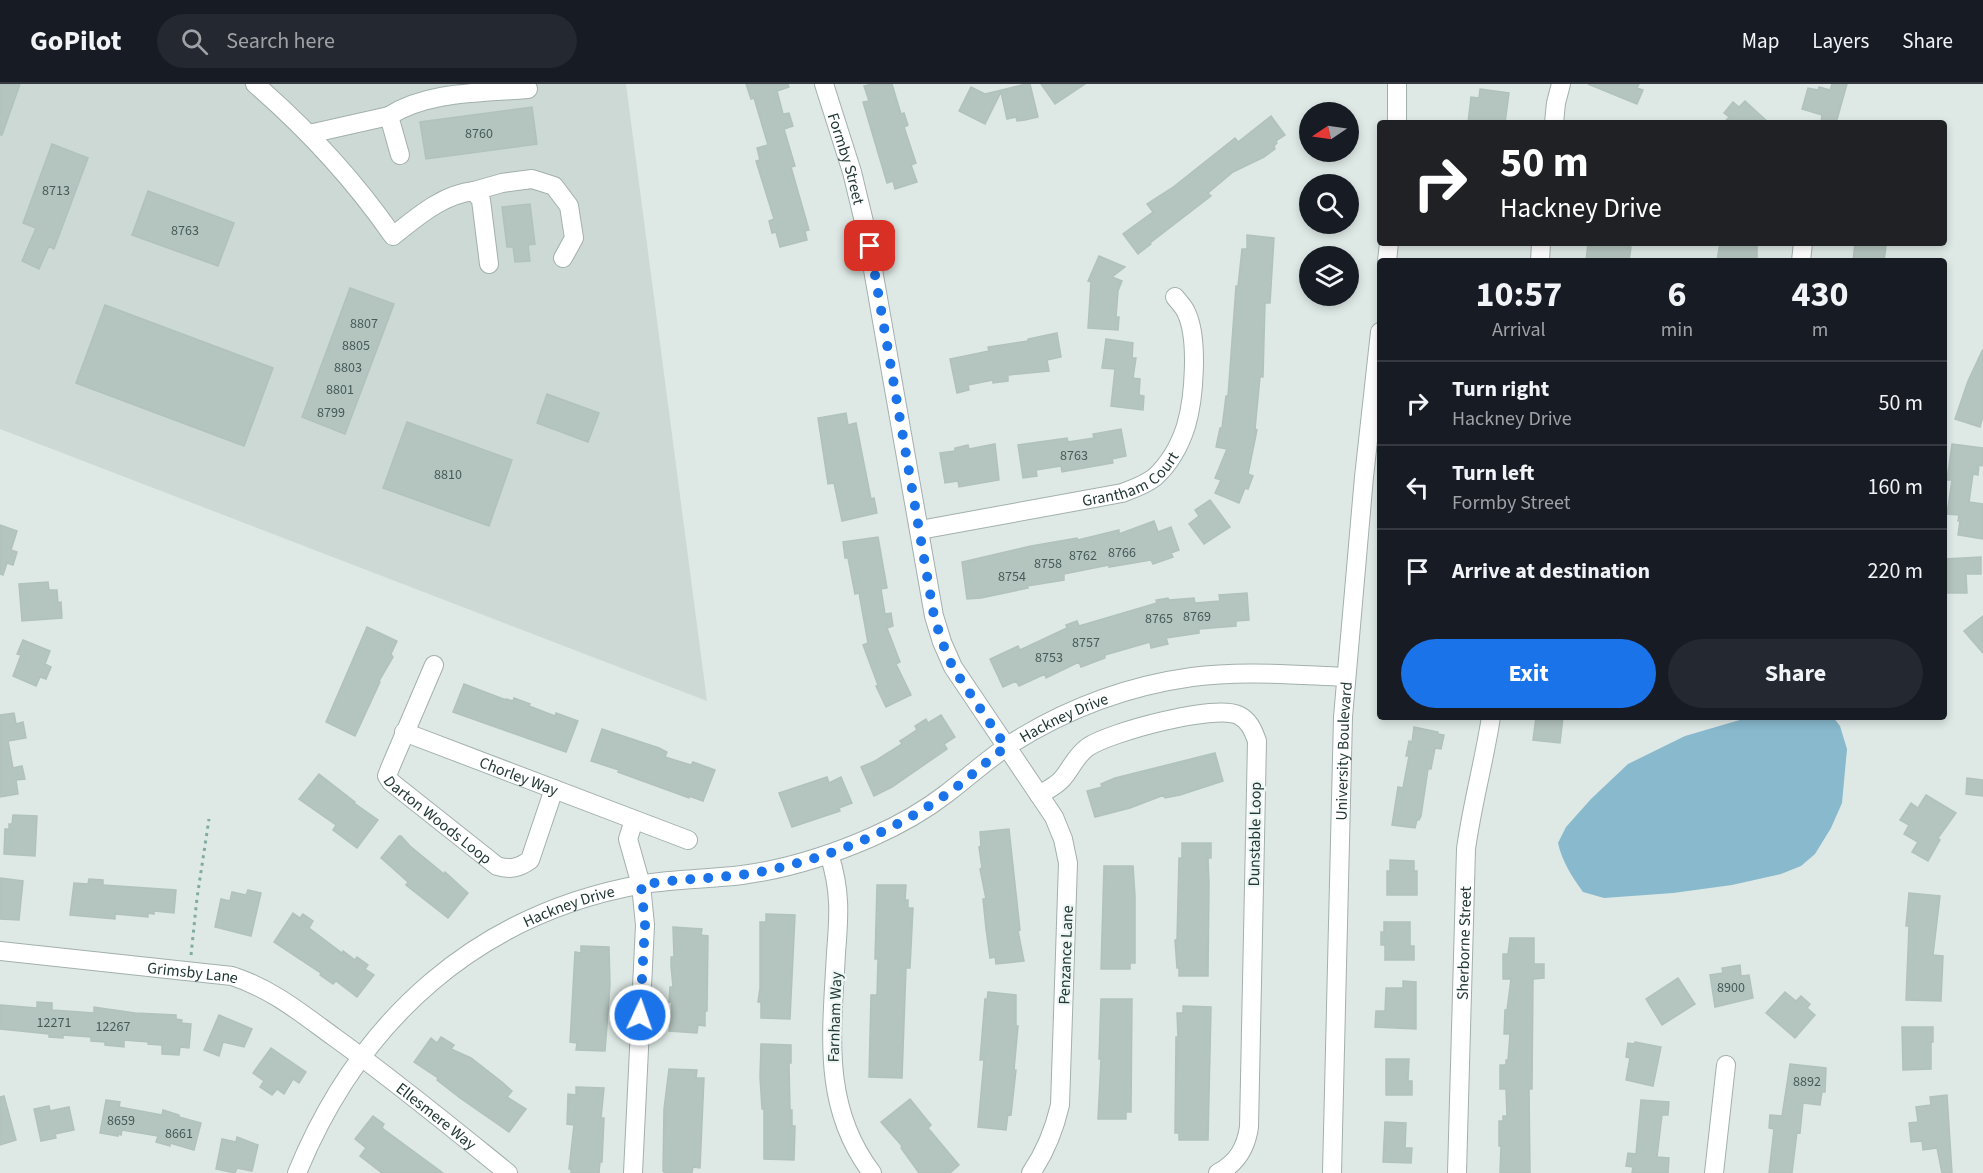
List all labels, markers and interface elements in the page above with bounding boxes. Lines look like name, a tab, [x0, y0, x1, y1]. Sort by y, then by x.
search box	[157, 14, 577, 68]
text: GoPilot	[30, 21, 121, 61]
icon: search	[178, 25, 211, 58]
text: Search here	[226, 25, 335, 57]
text: Map	[1742, 26, 1779, 56]
text: Layers	[1812, 26, 1869, 56]
text: Share	[1902, 26, 1953, 56]
north arrow	[1299, 102, 1359, 162]
map controls	[1299, 102, 1359, 306]
street label: Formby Street	[822, 110, 870, 208]
house number: 8760	[465, 124, 493, 144]
text: 50 m	[1500, 133, 1589, 193]
icon: right	[1401, 144, 1479, 222]
button: search	[1299, 174, 1359, 234]
house number: 8713	[42, 181, 70, 201]
text: Hackney Drive	[1500, 189, 1662, 228]
pin	[844, 220, 895, 271]
house number: 8763	[171, 221, 199, 241]
icon: arrive	[853, 229, 886, 262]
button: layers	[1299, 246, 1359, 306]
text: 10:57	[1475, 269, 1562, 320]
text: 6	[1667, 269, 1686, 320]
text: 430	[1792, 269, 1849, 320]
house number: 8807	[350, 314, 378, 334]
text: Arrival	[1492, 316, 1546, 344]
text: min	[1661, 316, 1693, 344]
text: m	[1812, 316, 1828, 344]
house number: 8805	[342, 336, 370, 356]
house number: 8803	[334, 358, 362, 378]
text: Turn right	[1452, 373, 1549, 405]
house number: 8801	[326, 380, 354, 400]
icon: right	[1401, 387, 1434, 420]
text: 50 m	[1878, 387, 1923, 419]
house number: 8799	[317, 403, 345, 423]
text: Hackney Drive	[1452, 405, 1572, 433]
house number: 8763	[1060, 446, 1088, 466]
street label: Grantham Court	[1080, 447, 1185, 512]
text: Turn left	[1452, 457, 1534, 489]
house number: 8810	[434, 465, 462, 485]
icon: left	[1401, 471, 1434, 504]
text: 160 m	[1868, 471, 1923, 503]
text: Formby Street	[1452, 489, 1570, 517]
house number: 8766	[1108, 543, 1136, 563]
house number: 8762	[1069, 546, 1097, 566]
house number: 8758	[1034, 554, 1062, 574]
icon: arrive	[1401, 555, 1434, 588]
text: Arrive at destination	[1452, 555, 1650, 587]
text: 220 m	[1868, 555, 1923, 587]
house number: 8754	[998, 567, 1026, 587]
house number: 8769	[1183, 607, 1211, 627]
house number: 8765	[1145, 609, 1173, 629]
house number: 8757	[1072, 633, 1100, 653]
button: Exit	[1401, 639, 1656, 708]
button: Share	[1668, 639, 1923, 708]
house number: 8753	[1035, 648, 1063, 668]
street label: University Boulevard	[1331, 681, 1358, 821]
street label: Hackney Drive	[1015, 688, 1111, 748]
street label: Chorley Way	[476, 752, 562, 802]
street label: Darton Woods Loop	[378, 772, 496, 870]
street label: Dunstable Loop	[1243, 781, 1267, 887]
street label: Hackney Drive	[519, 880, 617, 933]
street label: Sherborne Street	[1452, 885, 1477, 1000]
street label: Penzance Lane	[1053, 905, 1079, 1005]
street label: Grimsby Lane	[146, 957, 241, 989]
street label: Farnham Way	[822, 971, 848, 1063]
house number: 8900	[1717, 978, 1745, 998]
position arrow	[608, 983, 672, 1047]
house number: 12271	[37, 1013, 71, 1033]
house number: 12267	[96, 1017, 130, 1037]
house number: 8892	[1793, 1072, 1821, 1092]
street label: Ellesmere Way	[391, 1078, 481, 1156]
house number: 8659	[107, 1111, 135, 1131]
house number: 8661	[165, 1124, 193, 1144]

